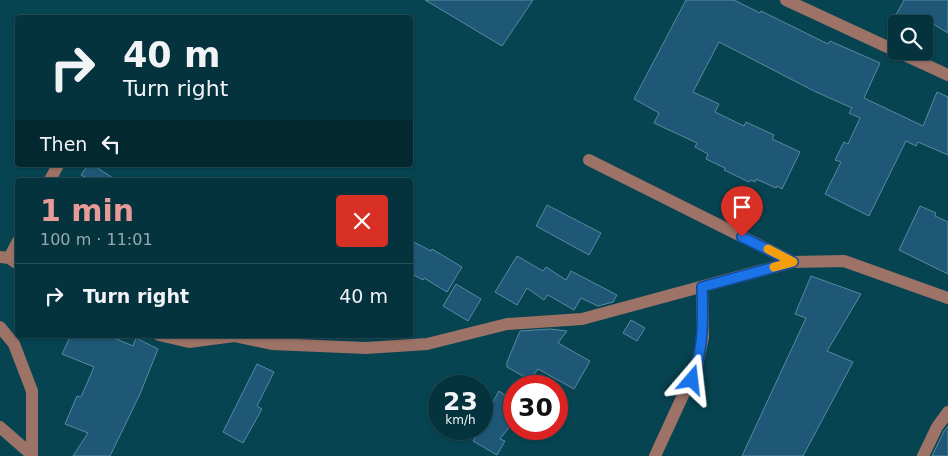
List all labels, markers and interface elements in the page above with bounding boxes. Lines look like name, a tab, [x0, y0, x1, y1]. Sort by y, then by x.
map controls	[888, 15, 933, 60]
button: search	[888, 15, 933, 60]
icon: right	[40, 35, 105, 100]
text: 40 m	[123, 35, 220, 75]
text: Turn right	[123, 76, 228, 101]
icon: left	[97, 130, 125, 158]
text: Then	[40, 133, 87, 155]
pin	[721, 186, 763, 237]
text: 1 min	[40, 193, 134, 228]
icon: arrive	[728, 193, 756, 221]
button: close	[336, 195, 388, 247]
text: 100 m · 11:01	[40, 230, 153, 249]
icon: right	[40, 282, 68, 310]
text: Turn right	[83, 285, 189, 307]
text: 40 m	[339, 285, 388, 307]
position arrow	[665, 353, 717, 405]
speed limit sign: 30	[503, 375, 568, 440]
text: 23	[443, 387, 478, 416]
text: km/h	[445, 413, 476, 427]

